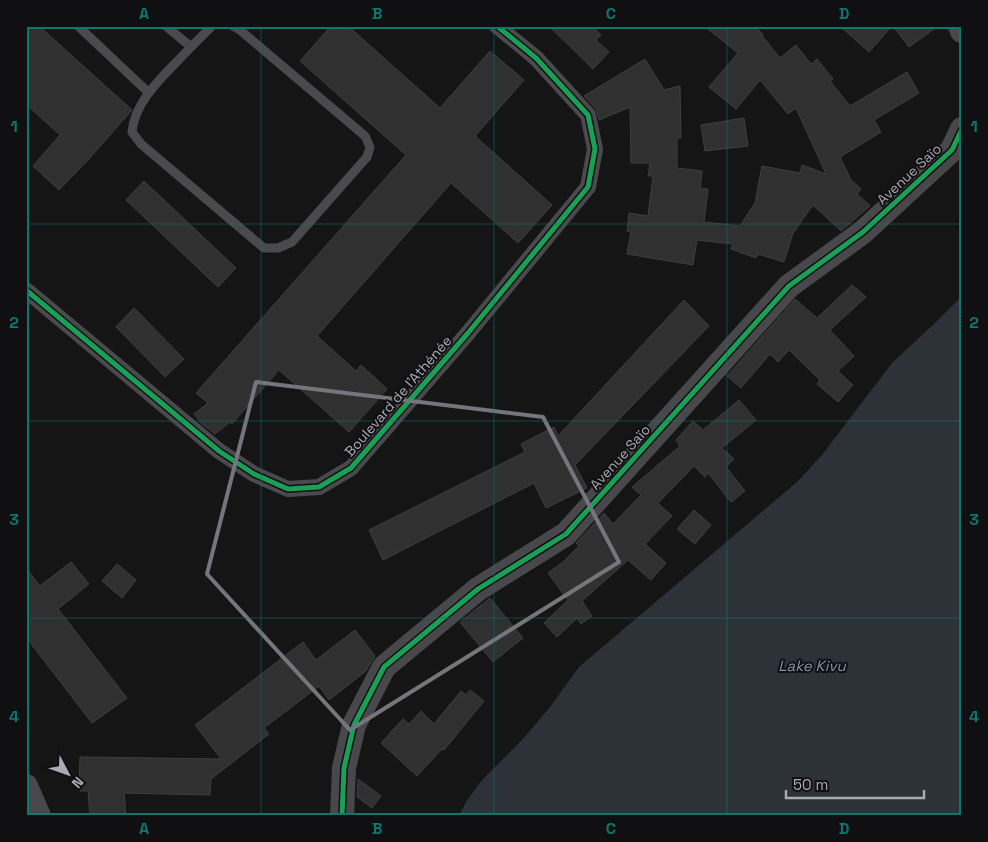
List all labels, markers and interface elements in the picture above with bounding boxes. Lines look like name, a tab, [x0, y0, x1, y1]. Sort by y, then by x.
text: A	[139, 3, 149, 24]
text: B	[372, 3, 382, 24]
text: C	[606, 3, 616, 24]
text: D	[839, 3, 849, 24]
text: 1	[10, 116, 18, 137]
text: 1	[970, 116, 978, 137]
street label: Avenue Saïo	[873, 140, 945, 208]
text: 2	[9, 312, 19, 333]
text: 2	[969, 312, 979, 333]
street label: Boulevard de l'Athénée	[340, 332, 456, 460]
street label: Avenue Saïo	[586, 421, 654, 493]
text: 3	[9, 509, 19, 530]
text: 3	[969, 509, 979, 530]
water label: Lake Kivu	[778, 656, 846, 675]
text: 4	[9, 706, 19, 727]
text: 4	[969, 706, 979, 727]
north arrow	[42, 750, 92, 800]
scale bar	[786, 767, 923, 799]
text: N	[68, 773, 88, 792]
text: 50 m	[793, 775, 828, 794]
text: A	[139, 818, 149, 839]
text: B	[372, 818, 382, 839]
text: C	[606, 818, 616, 839]
text: D	[839, 818, 849, 839]

